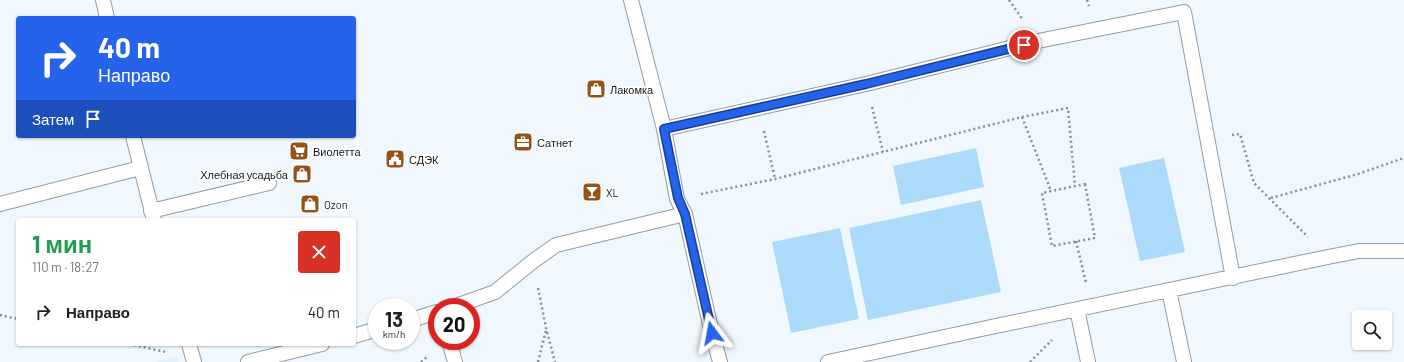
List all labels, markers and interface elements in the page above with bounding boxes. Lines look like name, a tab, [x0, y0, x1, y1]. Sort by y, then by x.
pin	[1007, 28, 1041, 62]
text: 40 m	[98, 30, 160, 64]
icon: right	[32, 32, 84, 84]
icon: arrive	[1013, 34, 1035, 56]
text: Направо	[98, 64, 170, 86]
shop icon: Лакомка	[585, 78, 607, 100]
place label: Лакомка	[610, 83, 654, 96]
icon: arrive	[82, 108, 104, 130]
text: Затем	[32, 110, 74, 128]
office icon: Сатнет	[512, 131, 534, 153]
place label: Сатнет	[537, 136, 573, 149]
supermarket icon: Виолетта	[288, 140, 310, 162]
place label: Виолетта	[313, 145, 361, 158]
public building icon: СДЭК	[384, 148, 406, 170]
place label: СДЭК	[409, 153, 439, 166]
shop icon: Хлебная усадьба	[291, 163, 313, 185]
place label: Хлебная усадьба	[200, 168, 289, 181]
bar icon: XL	[581, 181, 603, 203]
place label: XL	[606, 186, 619, 199]
shop icon: Ozon	[299, 193, 321, 215]
place label: Ozon	[324, 198, 348, 211]
text: 1 мин	[32, 229, 92, 258]
button: close	[298, 231, 340, 273]
text: 110 m · 18:27	[32, 259, 99, 275]
speed limit sign: 20	[428, 298, 480, 350]
icon: right	[32, 301, 54, 323]
text: Направо	[66, 303, 130, 321]
text: 40 m	[308, 303, 340, 321]
text: 13	[385, 307, 403, 331]
map controls	[1352, 310, 1392, 350]
button: search	[1352, 310, 1392, 350]
position arrow	[691, 312, 733, 354]
text: km/h	[383, 328, 405, 340]

